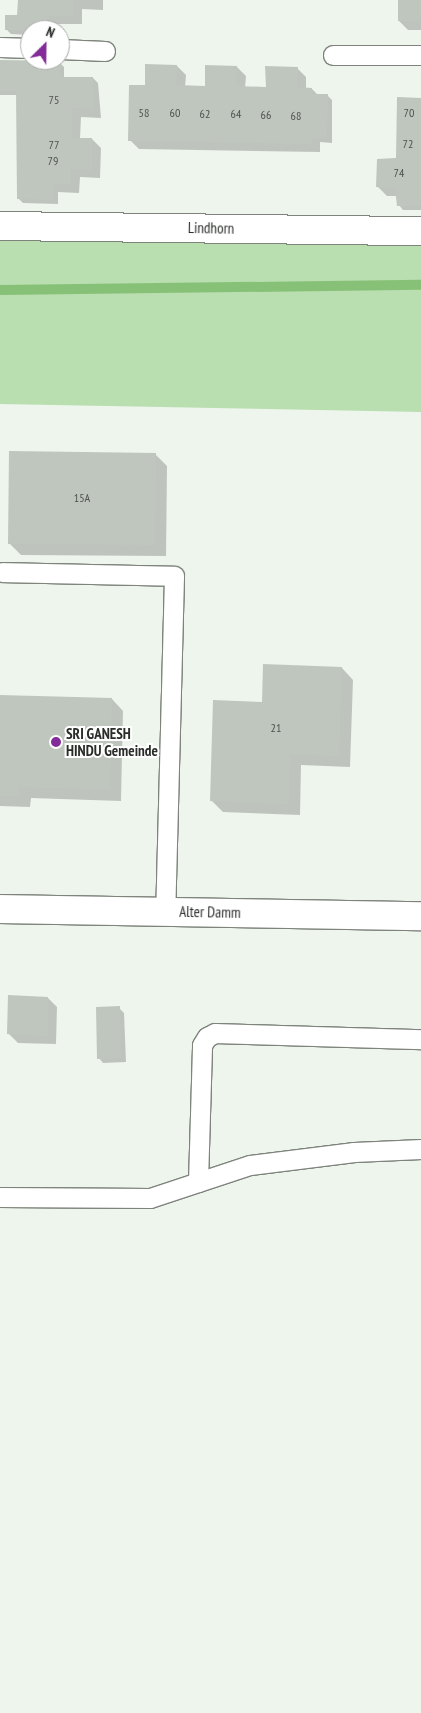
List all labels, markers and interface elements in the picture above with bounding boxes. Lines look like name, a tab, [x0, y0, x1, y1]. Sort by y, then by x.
north arrow	[20, 20, 70, 70]
text: N	[43, 22, 57, 42]
house number: 75	[49, 93, 59, 107]
house number: 58	[139, 106, 149, 120]
house number: 60	[170, 106, 180, 120]
house number: 70	[404, 106, 414, 120]
house number: 62	[200, 107, 210, 121]
house number: 64	[231, 107, 241, 121]
house number: 66	[261, 108, 271, 122]
house number: 68	[291, 109, 301, 123]
house number: 72	[403, 137, 413, 151]
house number: 77	[49, 138, 59, 152]
house number: 79	[48, 154, 58, 168]
house number: 74	[394, 166, 404, 180]
street label: Lindhorn	[188, 219, 234, 237]
house number: 15A	[74, 491, 90, 505]
house number: 21	[271, 721, 281, 735]
place label: SRI GANESH HINDU Gemeinde	[66, 724, 158, 759]
marker: SRI GANESH HINDU Gemeinde	[50, 736, 62, 748]
street label: Alter Damm	[179, 902, 241, 922]

